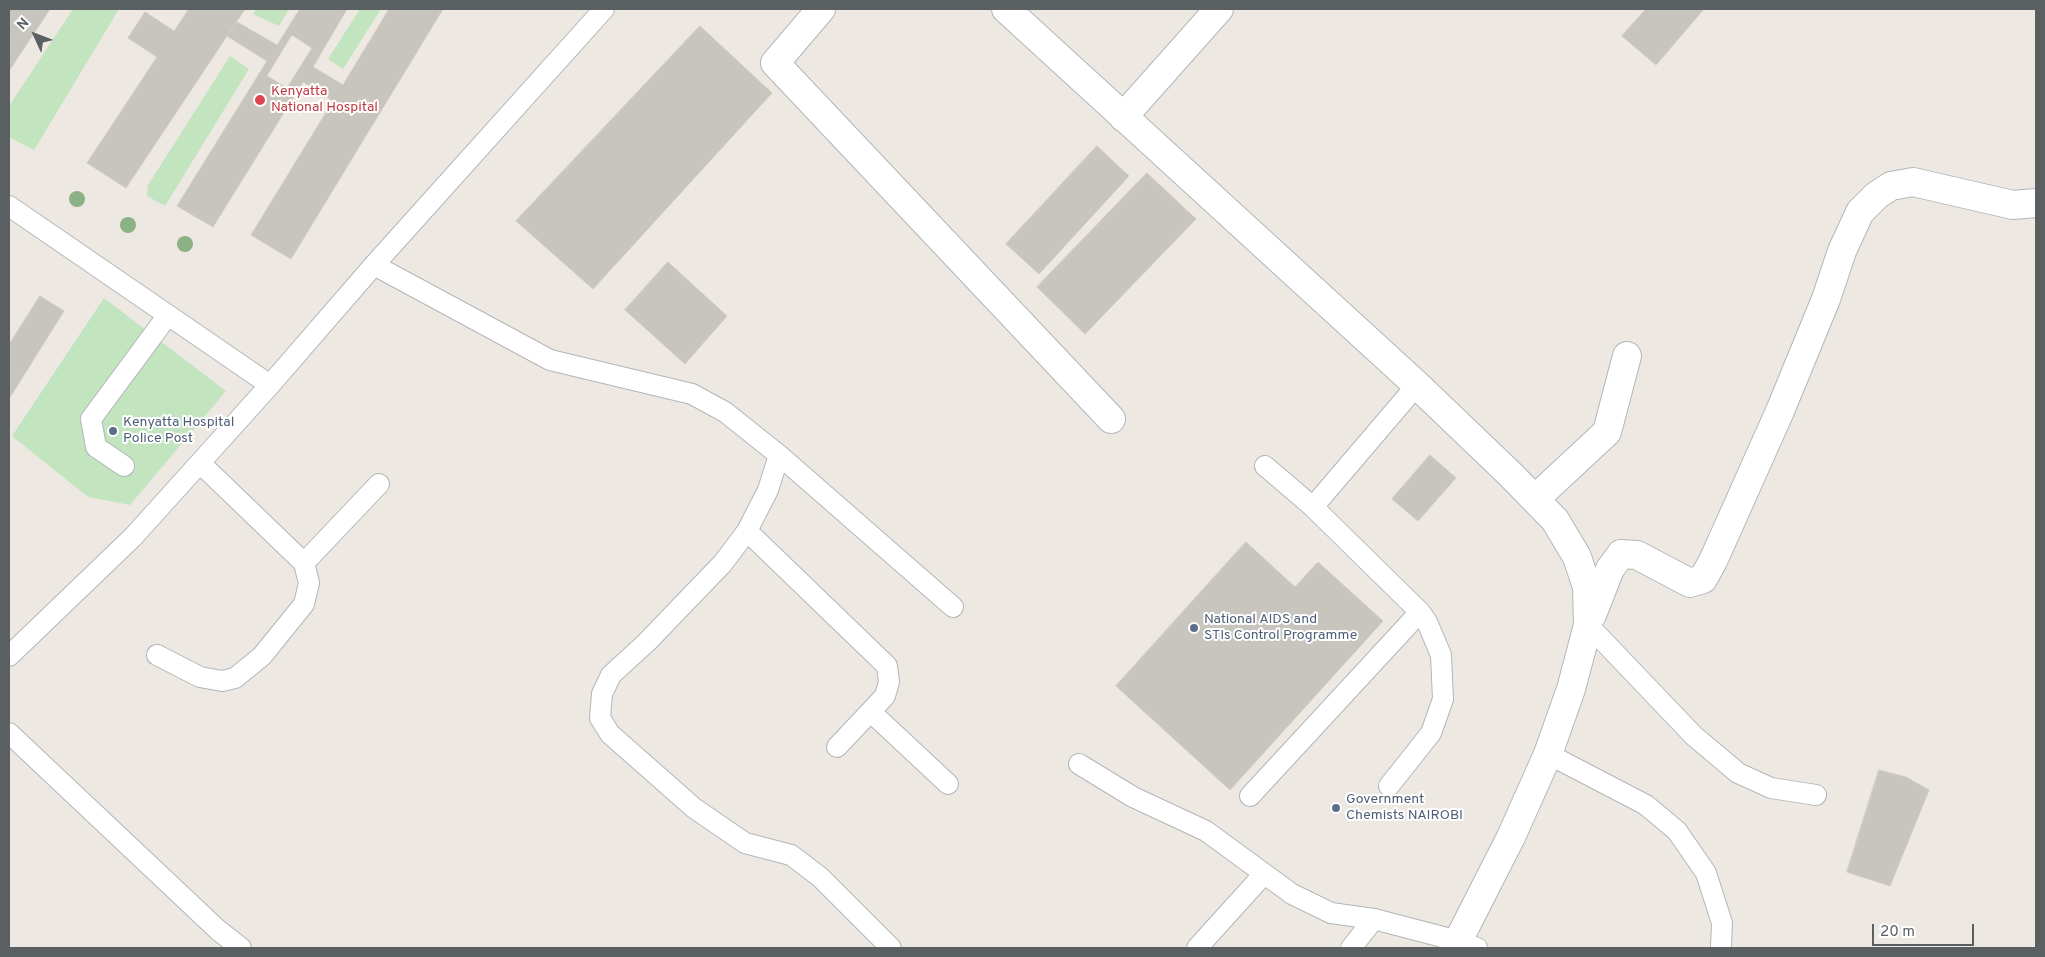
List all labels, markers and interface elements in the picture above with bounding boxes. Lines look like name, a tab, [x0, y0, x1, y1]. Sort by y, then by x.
north arrow	[10, 10, 60, 60]
text: N	[14, 15, 33, 34]
place label: Kenyatta National Hospital	[271, 84, 378, 116]
marker: Kenyatta National Hospital	[253, 93, 267, 107]
place label: Kenyatta Hospital Police Post	[123, 415, 234, 448]
marker: Kenyatta Hospital Police Post	[107, 425, 119, 437]
place label: National AIDS and STIs Control Programme	[1204, 612, 1357, 644]
marker: National AIDS and STIs Control Programme	[1188, 622, 1200, 634]
place label: Government Chemists NAIROBI	[1346, 792, 1463, 824]
marker: Government Chemists NAIROBI	[1330, 802, 1342, 814]
scale bar	[1875, 914, 1978, 946]
text: 20 m	[1880, 923, 1915, 942]

